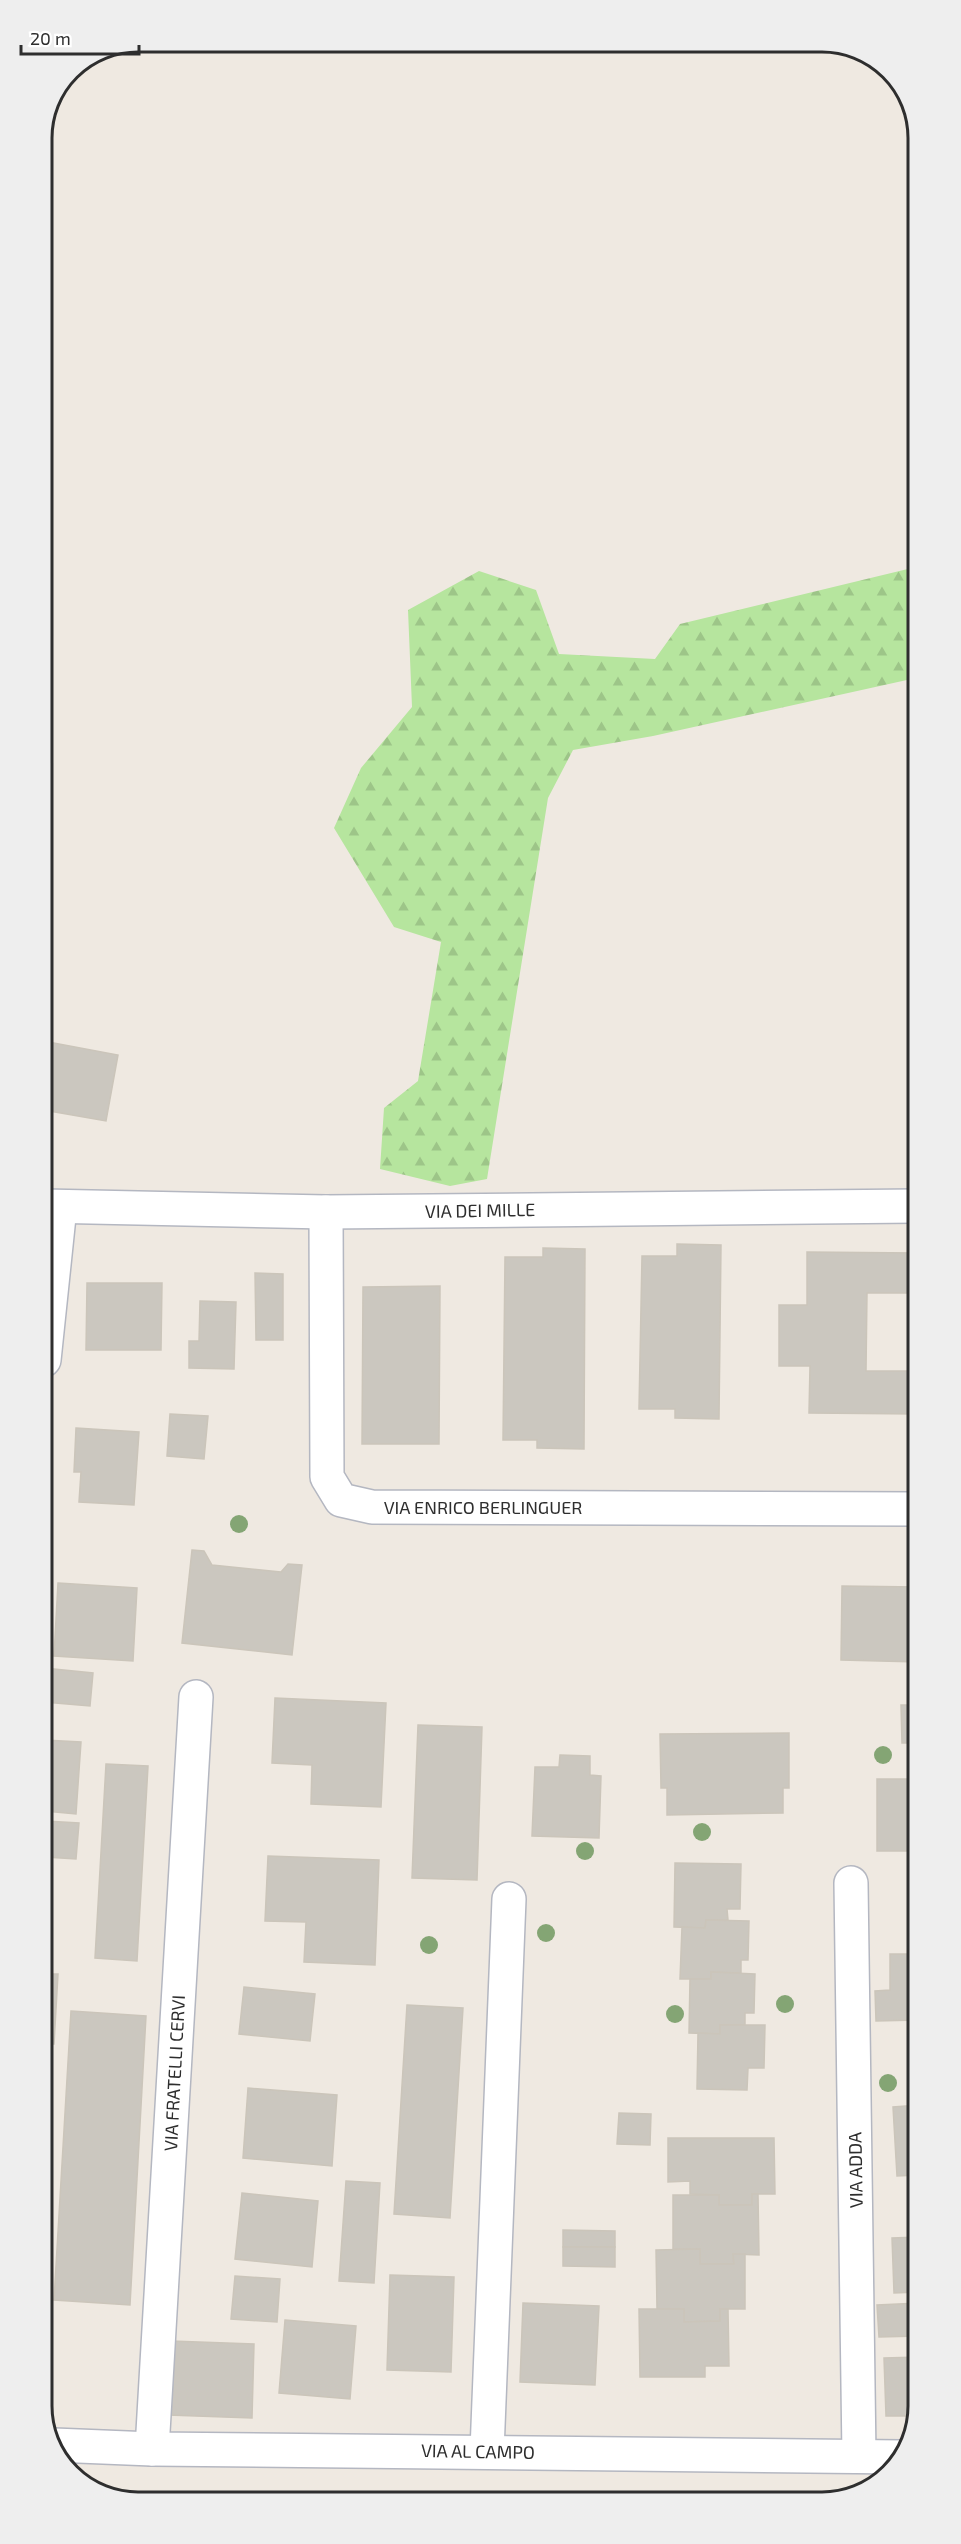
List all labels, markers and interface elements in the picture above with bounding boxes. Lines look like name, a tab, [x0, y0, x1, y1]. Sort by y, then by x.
scale bar	[21, 18, 140, 56]
text: 20 m	[30, 27, 71, 49]
street label: VIA DEI MILLE	[425, 1198, 535, 1222]
street label: VIA ENRICO BERLINGUER	[384, 1496, 582, 1518]
street label: VIA FRATELLI CERVI	[159, 1994, 189, 2152]
street label: VIA ADDA	[843, 2131, 867, 2208]
street label: VIA AL CAMPO	[421, 2439, 535, 2463]

